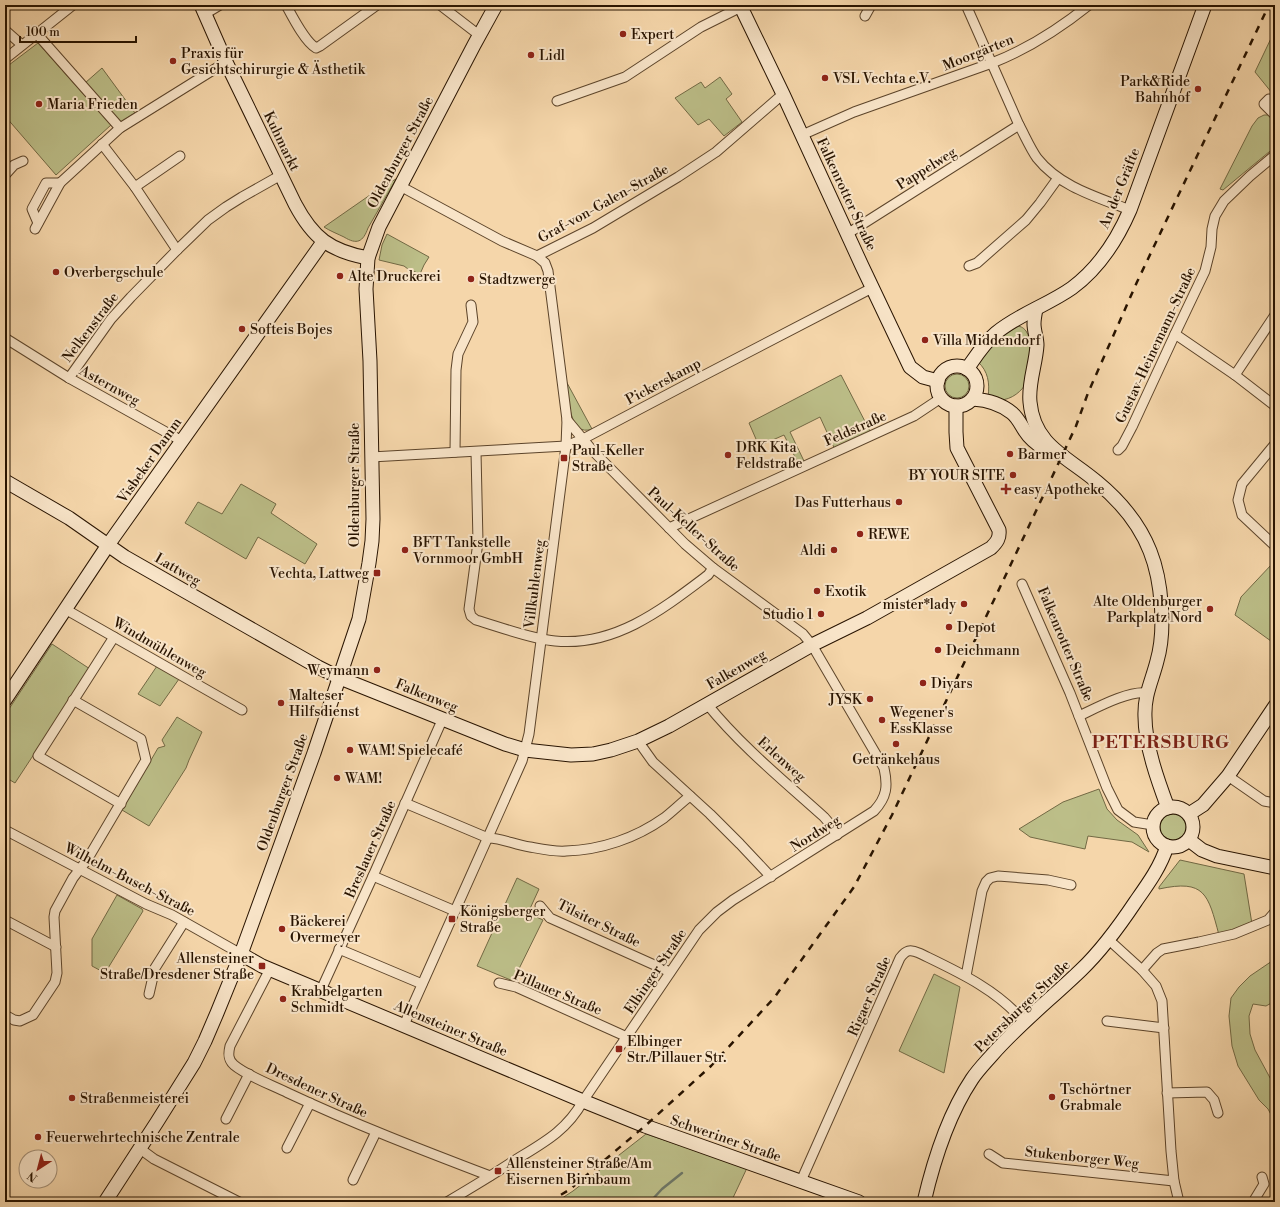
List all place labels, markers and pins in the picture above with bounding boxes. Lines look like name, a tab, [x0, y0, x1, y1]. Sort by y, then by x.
place label: Expert	[631, 26, 674, 44]
marker: Expert	[618, 29, 628, 39]
place label: Praxis für Gesichtschirurgie & Ästhetik	[181, 45, 366, 79]
place label: Lidl	[539, 47, 565, 65]
marker: Lidl	[526, 50, 536, 60]
marker: Praxis für Gesichtschirurgie & Ästhetik	[168, 56, 178, 66]
place label: VSL Vechta e.V.	[832, 70, 931, 88]
marker: VSL Vechta e.V.	[820, 73, 830, 83]
place label: Park&Ride Bahnhof	[1120, 73, 1191, 107]
marker: Park&Ride Bahnhof	[1193, 84, 1203, 94]
place label: Maria Frieden	[47, 96, 138, 114]
marker: Maria Frieden	[34, 99, 44, 109]
place label: Overbergschule	[64, 264, 164, 282]
marker: Overbergschule	[51, 267, 61, 277]
place label: Alte Druckerei	[347, 268, 441, 286]
marker: Alte Druckerei	[335, 271, 345, 281]
place label: Stadtzwerge	[479, 271, 556, 289]
marker: Stadtzwerge	[466, 274, 476, 284]
place label: Softeis Bojes	[250, 321, 332, 339]
marker: Softeis Bojes	[237, 324, 247, 334]
place label: Villa Middendorf	[932, 332, 1042, 350]
marker: Villa Middendorf	[920, 335, 930, 345]
place label: DRK Kita Feldstraße	[736, 439, 803, 473]
place label: Paul-Keller Straße	[572, 442, 644, 476]
place label: Barmer	[1017, 446, 1067, 464]
marker: Barmer	[1005, 449, 1015, 459]
marker: DRK Kita Feldstraße	[723, 450, 733, 460]
marker: Paul-Keller Straße	[559, 453, 569, 463]
place label: BY YOUR SITE	[908, 467, 1005, 485]
marker: BY YOUR SITE	[1008, 470, 1018, 480]
place label: easy Apotheke	[1014, 481, 1105, 499]
marker: easy Apotheke	[1001, 484, 1011, 494]
place label: Das Futterhaus	[795, 494, 891, 512]
marker: Das Futterhaus	[894, 497, 904, 507]
place label: REWE	[868, 526, 909, 544]
marker: REWE	[855, 529, 865, 539]
place label: BFT Tankstelle Vornmoor GmbH	[412, 534, 524, 568]
place label: Aldi	[799, 542, 826, 560]
marker: BFT Tankstelle Vornmoor GmbH	[400, 545, 410, 555]
marker: Aldi	[829, 545, 839, 555]
place label: Vechta, Lattweg	[268, 565, 370, 583]
marker: Vechta, Lattweg	[372, 568, 382, 578]
place label: Exotik	[825, 583, 867, 601]
marker: Exotik	[812, 586, 822, 596]
place label: Alte Oldenburger Parkplatz Nord	[1092, 593, 1202, 627]
place label: mister*lady	[883, 596, 956, 614]
marker: mister*lady	[959, 599, 969, 609]
marker: Alte Oldenburger Parkplatz Nord	[1205, 604, 1215, 614]
place label: Studio 1	[763, 606, 813, 624]
marker: Studio 1	[816, 609, 826, 619]
place label: Depot	[957, 619, 996, 637]
marker: Depot	[944, 622, 954, 632]
place label: Deichmann	[946, 642, 1021, 660]
marker: Deichmann	[933, 645, 943, 655]
place label: Weymann	[306, 662, 370, 680]
marker: Weymann	[372, 665, 382, 675]
place label: Diyars	[931, 675, 973, 693]
marker: Diyars	[918, 678, 928, 688]
place label: Malteser Hilfsdienst	[289, 687, 360, 721]
place label: JYSK	[828, 691, 863, 709]
marker: JYSK	[865, 694, 875, 704]
marker: Malteser Hilfsdienst	[276, 698, 286, 708]
place label: Wegener's EssKlasse	[889, 704, 954, 738]
marker: Wegener's EssKlasse	[877, 715, 887, 725]
marker: Getränkehaus	[891, 739, 901, 749]
place label: WAM! Spielecafé	[357, 742, 463, 760]
marker: WAM! Spielecafé	[345, 745, 355, 755]
place label: Getränkehaus	[852, 751, 940, 769]
place label: WAM!	[344, 770, 382, 788]
marker: WAM!	[332, 773, 342, 783]
place label: Königsberger Straße	[460, 903, 546, 937]
place label: Bäckerei Overmeyer	[289, 913, 360, 947]
marker: Königsberger Straße	[447, 914, 457, 924]
marker: Bäckerei Overmeyer	[277, 924, 287, 934]
place label: Allensteiner Straße/Dresdener Straße	[100, 950, 254, 984]
marker: Allensteiner Straße/Dresdener Straße	[257, 961, 267, 971]
place label: Krabbelgarten Schmidt	[291, 983, 383, 1017]
marker: Krabbelgarten Schmidt	[278, 994, 288, 1004]
place label: Elbinger Str./Pillauer Str.	[627, 1033, 727, 1067]
marker: Elbinger Str./Pillauer Str.	[614, 1044, 624, 1054]
place label: Tschörtner Grabmale	[1060, 1081, 1131, 1115]
place label: Straßenmeisterei	[80, 1090, 189, 1108]
marker: Tschörtner Grabmale	[1047, 1092, 1057, 1102]
marker: Straßenmeisterei	[67, 1093, 77, 1103]
place label: Feuerwehrtechnische Zentrale	[46, 1129, 240, 1147]
marker: Feuerwehrtechnische Zentrale	[33, 1132, 43, 1142]
place label: Allensteiner Straße/Am Eisernen Birnbaum	[505, 1155, 652, 1189]
marker: Allensteiner Straße/Am Eisernen Birnbaum	[493, 1166, 503, 1176]

